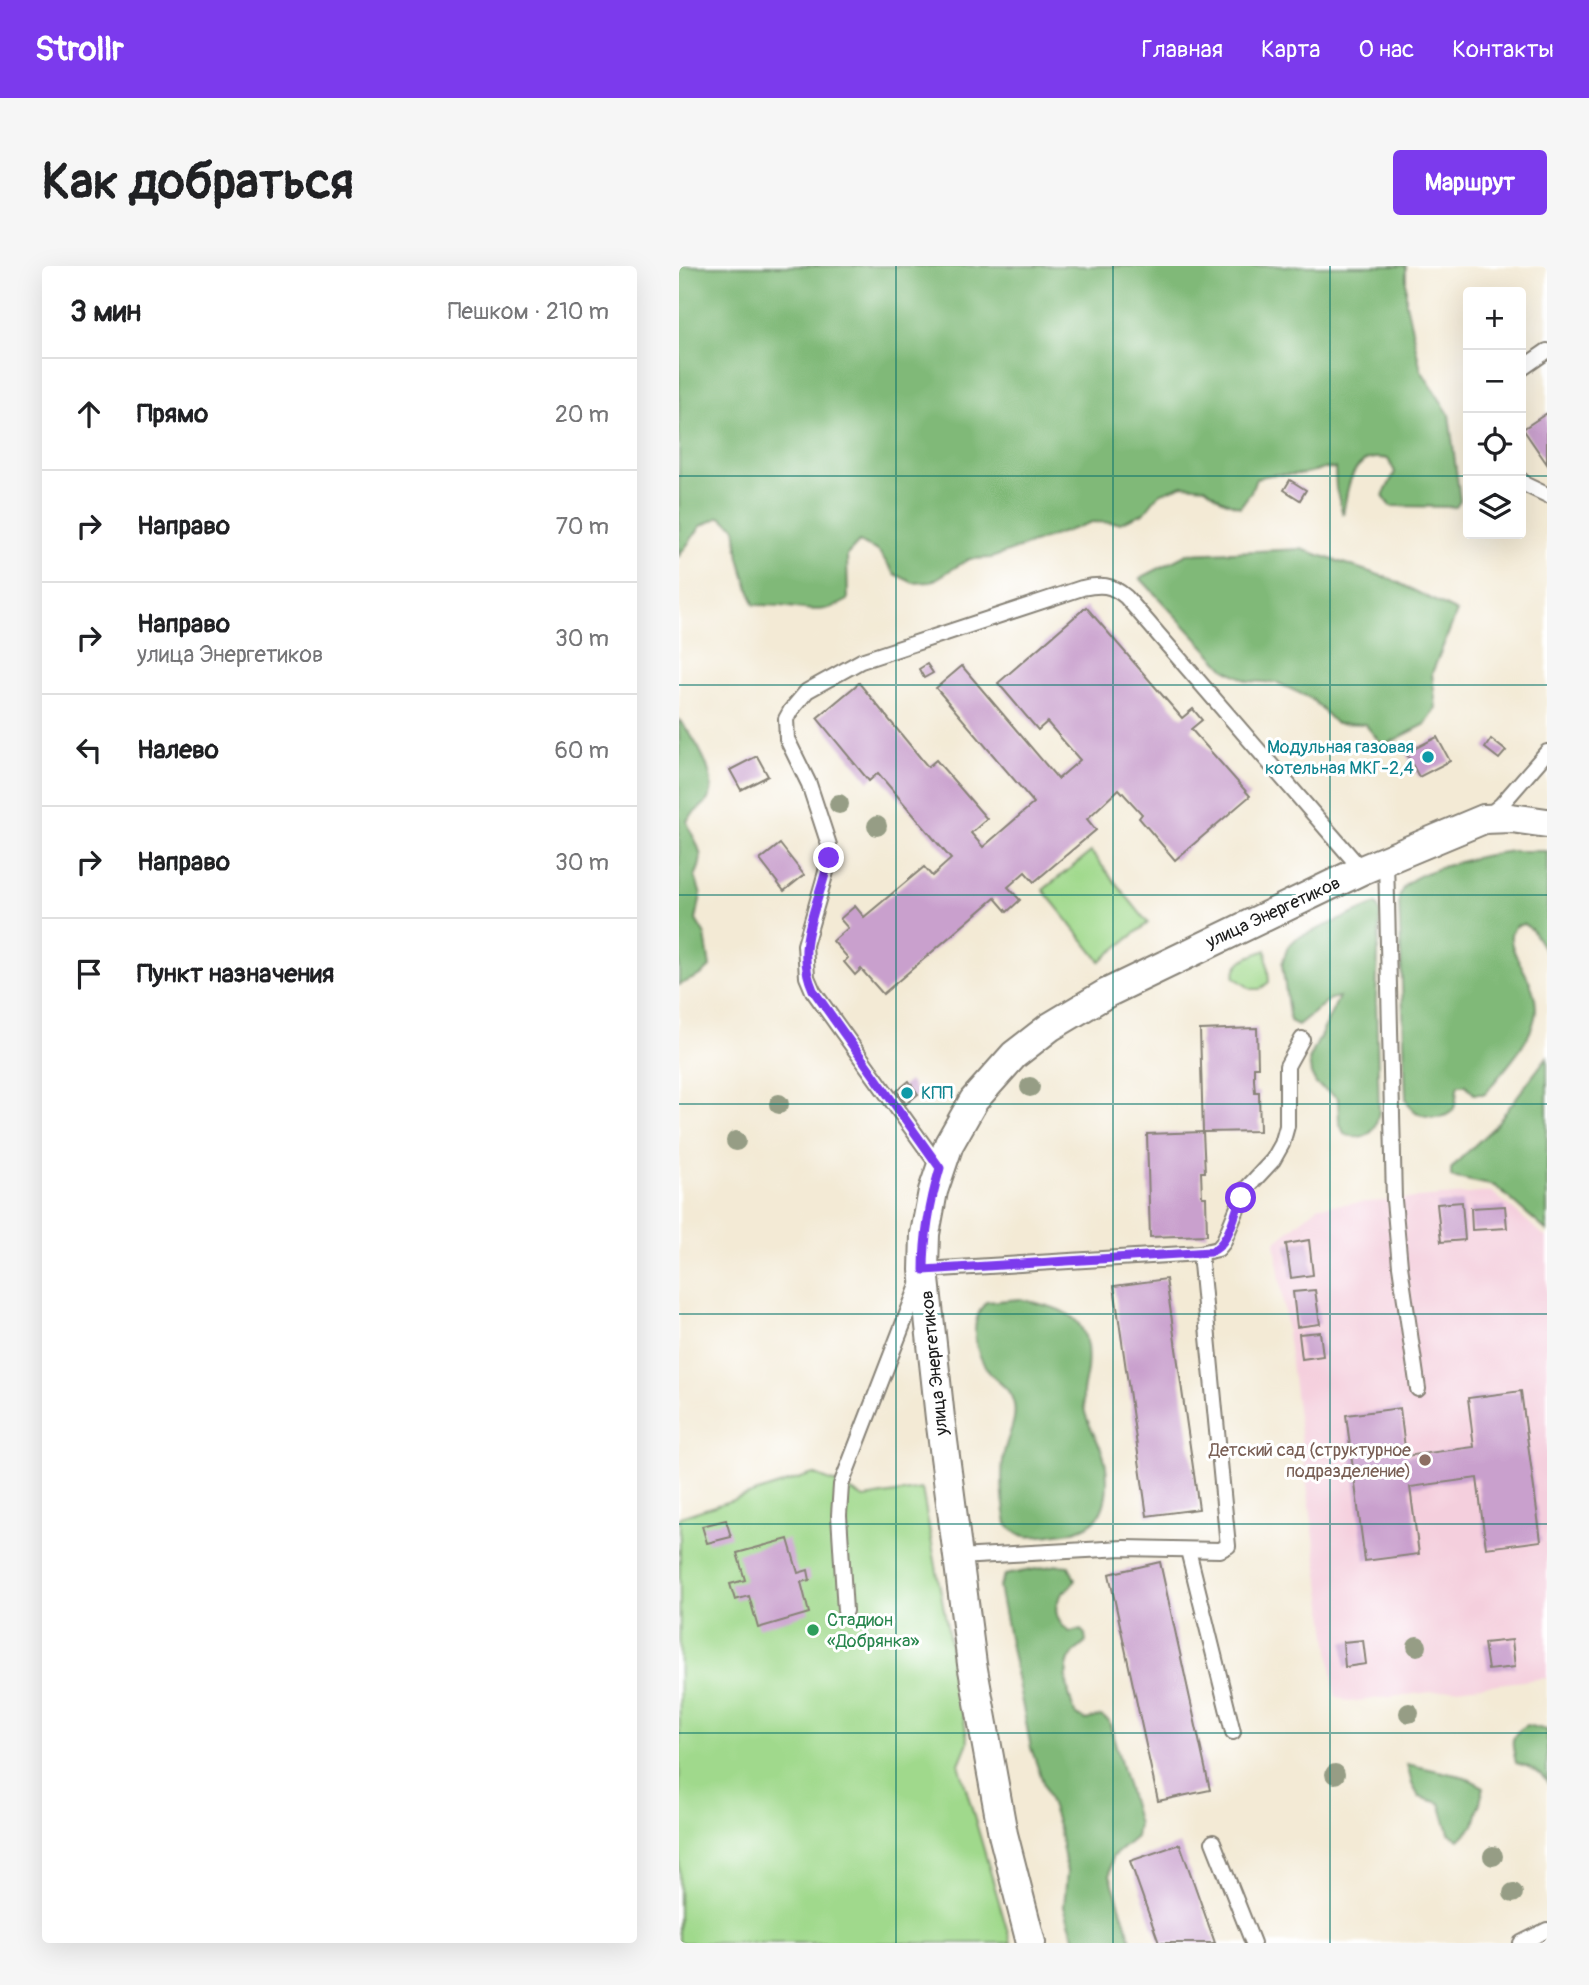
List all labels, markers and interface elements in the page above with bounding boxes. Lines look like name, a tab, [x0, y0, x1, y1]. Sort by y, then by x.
text: Strollr	[35, 29, 124, 70]
text: Главная	[1142, 35, 1223, 64]
text: Карта	[1261, 35, 1321, 64]
text: О нас	[1359, 35, 1414, 64]
text: Контакты	[1452, 35, 1554, 64]
button: Маршрут	[1393, 150, 1547, 215]
text: Как добраться	[42, 152, 354, 213]
map controls	[1463, 287, 1526, 539]
button: +	[1463, 287, 1526, 350]
text: 3 мин	[70, 293, 141, 330]
text: Пешком · 210 m	[448, 297, 609, 326]
button: −	[1463, 350, 1526, 413]
icon: ahead	[70, 395, 108, 433]
text: Прямо	[137, 398, 208, 430]
text: 20 m	[555, 400, 609, 429]
button: locate	[1463, 413, 1526, 476]
button: layers	[1463, 476, 1526, 539]
icon: right	[70, 507, 108, 545]
text: Направо	[137, 510, 230, 542]
text: 70 m	[556, 512, 609, 541]
text: Направо	[137, 608, 230, 640]
icon: right	[70, 619, 108, 657]
text: 30 m	[555, 624, 609, 653]
text: улица Энергетиков	[137, 640, 323, 669]
icon: left	[70, 731, 108, 769]
text: Налево	[137, 734, 219, 766]
text: 60 m	[554, 736, 609, 765]
place label: Модульная газовая котельная МКГ-2,4	[1265, 736, 1415, 780]
marker: Модульная газовая котельная МКГ-2,4	[1420, 749, 1436, 765]
route end	[813, 842, 844, 873]
icon: right	[70, 843, 108, 881]
text: Направо	[137, 846, 230, 878]
text: 30 m	[555, 848, 609, 877]
street label: улица Энергетиков	[1201, 871, 1344, 954]
icon: arrive	[70, 955, 108, 993]
text: Пункт назначения	[137, 958, 334, 990]
place label: КПП	[921, 1082, 953, 1105]
marker: КПП	[899, 1085, 915, 1101]
route start	[1225, 1182, 1256, 1213]
street label: улица Энергетиков	[915, 1289, 954, 1438]
place label: Детский сад (структурное подразделение)	[1208, 1439, 1411, 1483]
marker: Детский сад (структурное подразделение)	[1417, 1452, 1433, 1468]
place label: Стадион «Добрянка»	[827, 1609, 919, 1653]
marker: Стадион «Добрянка»	[805, 1622, 821, 1638]

